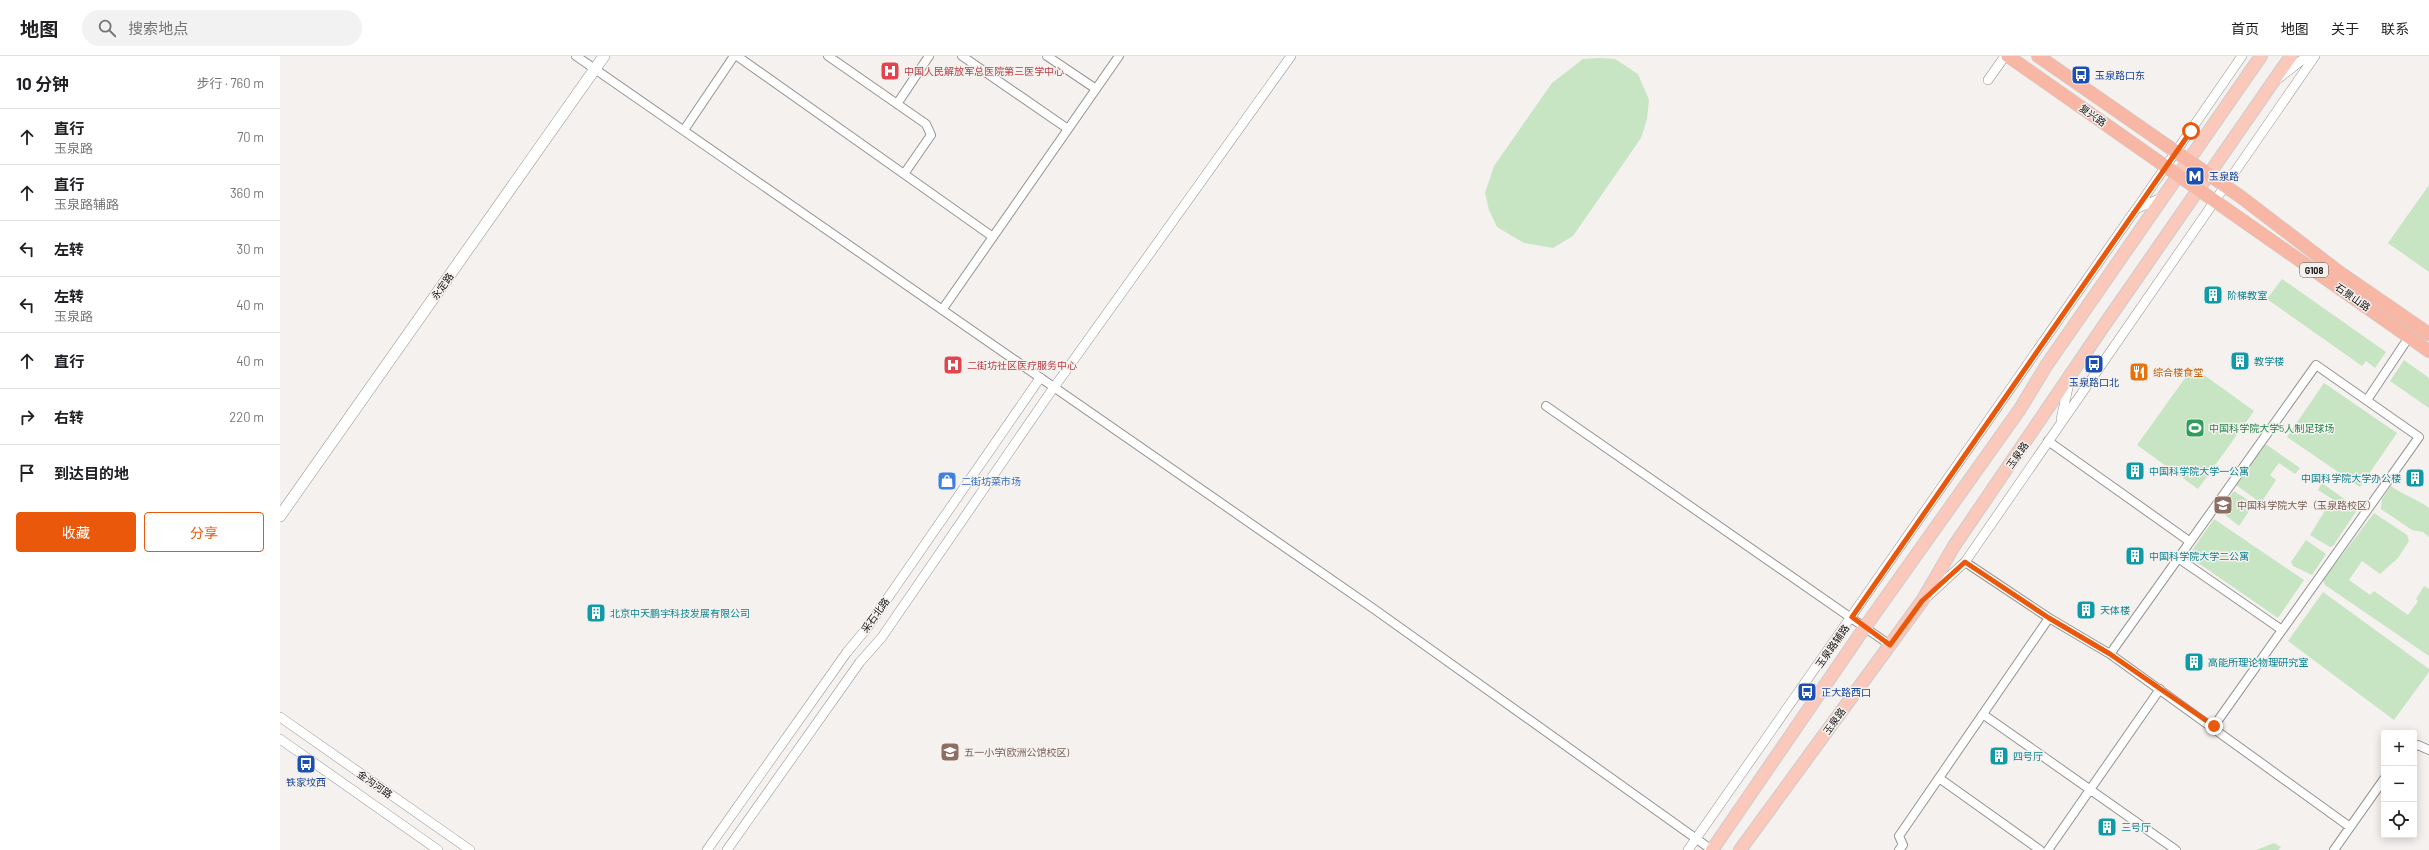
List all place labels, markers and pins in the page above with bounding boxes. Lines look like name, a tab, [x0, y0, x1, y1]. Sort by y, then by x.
hospital icon: 中国人民解放军总医院第三医学中心	[879, 60, 901, 82]
bus stop icon: 玉泉路口东	[2070, 64, 2092, 86]
place label: 中国人民解放军总医院第三医学中心	[904, 65, 1064, 77]
place label: 玉泉路口东	[2095, 69, 2145, 81]
metro station icon: 玉泉路	[2184, 165, 2206, 187]
place label: 玉泉路	[2209, 170, 2239, 182]
building icon: 阶梯教室	[2202, 284, 2224, 306]
place label: 阶梯教室	[2227, 289, 2267, 301]
building icon: 教学楼	[2229, 350, 2251, 372]
bus stop icon: 玉泉路口北	[2083, 353, 2105, 375]
hospital icon: 二街坊社区医疗服务中心	[942, 354, 964, 376]
place label: 教学楼	[2254, 355, 2284, 367]
place label: 二街坊社区医疗服务中心	[967, 359, 1077, 371]
restaurant icon: 综合楼食堂	[2128, 361, 2150, 383]
place label: 综合楼食堂	[2153, 366, 2203, 378]
place label: 玉泉路口北	[2069, 376, 2119, 388]
sports icon: 中国科学院大学5人制足球场	[2184, 417, 2206, 439]
place label: 中国科学院大学5人制足球场	[2209, 422, 2334, 434]
building icon: 中国科学院大学一公寓	[2124, 460, 2146, 482]
place label: 中国科学院大学一公寓	[2149, 465, 2249, 477]
building icon: 中国科学院大学办公楼	[2404, 467, 2426, 489]
shop icon: 二街坊菜市场	[936, 470, 958, 492]
place label: 中国科学院大学办公楼	[2301, 472, 2401, 484]
place label: 二街坊菜市场	[961, 475, 1021, 487]
school or university icon: 中国科学院大学（玉泉路校区）	[2212, 494, 2234, 516]
place label: 中国科学院大学（玉泉路校区）	[2237, 499, 2377, 511]
building icon: 中国科学院大学二公寓	[2124, 545, 2146, 567]
place label: 中国科学院大学二公寓	[2149, 550, 2249, 562]
building icon: 天体楼	[2075, 599, 2097, 621]
building icon: 北京中天鹏宇科技发展有限公司	[585, 602, 607, 624]
place label: 天体楼	[2100, 604, 2130, 616]
place label: 北京中天鹏宇科技发展有限公司	[610, 607, 750, 619]
building icon: 高能所理论物理研究室	[2183, 651, 2205, 673]
place label: 高能所理论物理研究室	[2208, 656, 2308, 668]
bus stop icon: 正大路西口	[1796, 681, 1818, 703]
place label: 正大路西口	[1821, 686, 1871, 698]
school or university icon: 五一小学(欧洲公馆校区)	[939, 741, 961, 763]
building icon: 四号厅	[1988, 745, 2010, 767]
place label: 五一小学(欧洲公馆校区)	[964, 746, 1070, 758]
place label: 四号厅	[2013, 750, 2043, 762]
bus stop icon: 铁家坟西	[295, 753, 317, 775]
place label: 铁家坟西	[286, 776, 326, 788]
building icon: 三号厅	[2096, 816, 2118, 838]
place label: 三号厅	[2121, 821, 2151, 833]

